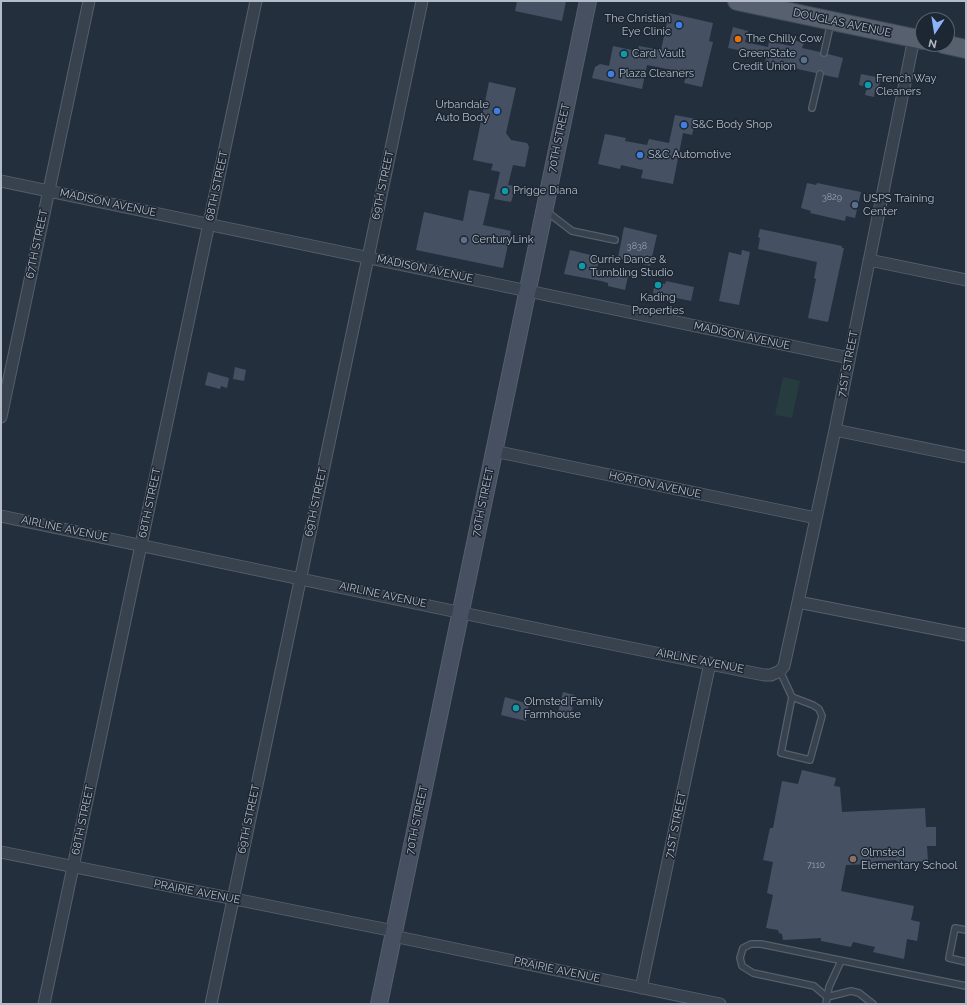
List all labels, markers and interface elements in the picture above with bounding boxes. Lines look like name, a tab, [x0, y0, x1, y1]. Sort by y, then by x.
street label: DOUGLAS AVENUE	[792, 6, 892, 40]
place label: The Christian Eye Clinic	[605, 12, 671, 38]
north arrow	[915, 12, 955, 52]
marker: The Christian Eye Clinic	[674, 20, 684, 30]
place label: The Chilly Cow	[746, 32, 822, 46]
marker: The Chilly Cow	[733, 34, 743, 44]
text: N	[927, 36, 938, 50]
place label: Card Vault	[632, 47, 685, 61]
place label: GreenState Credit Union	[733, 47, 796, 73]
marker: Card Vault	[619, 49, 629, 59]
marker: GreenState Credit Union	[799, 55, 809, 65]
place label: Plaza Cleaners	[619, 67, 694, 81]
marker: Plaza Cleaners	[606, 69, 616, 79]
place label: French Way Cleaners	[876, 72, 937, 98]
marker: French Way Cleaners	[863, 80, 873, 90]
place label: Urbandale Auto Body	[435, 98, 489, 124]
street label: 70TH STREET	[545, 102, 573, 174]
marker: Urbandale Auto Body	[492, 106, 502, 116]
place label: S&C Body Shop	[692, 118, 772, 132]
marker: S&C Body Shop	[679, 120, 689, 130]
place label: S&C Automotive	[648, 148, 731, 162]
street label: 69TH STREET	[369, 149, 397, 221]
street label: 68TH STREET	[203, 150, 231, 222]
marker: S&C Automotive	[635, 150, 645, 160]
place label: Prigge Diana	[513, 184, 578, 198]
street label: MADISON AVENUE	[59, 186, 157, 220]
marker: Prigge Diana	[500, 186, 510, 196]
house number: 3829	[822, 192, 842, 202]
place label: USPS Training Center	[863, 192, 934, 218]
marker: USPS Training Center	[850, 200, 860, 210]
street label: 67TH STREET	[23, 208, 51, 280]
place label: CenturyLink	[472, 233, 533, 247]
marker: CenturyLink	[459, 235, 469, 245]
house number: 3838	[627, 241, 647, 251]
street label: MADISON AVENUE	[376, 252, 474, 286]
place label: Currie Dance & Tumbling Studio	[590, 253, 673, 279]
marker: Currie Dance & Tumbling Studio	[577, 261, 587, 271]
marker: Kading Properties	[653, 280, 663, 290]
place label: Kading Properties	[632, 291, 684, 317]
street label: MADISON AVENUE	[693, 319, 791, 353]
street label: 71ST STREET	[835, 330, 861, 398]
street label: 69TH STREET	[302, 466, 330, 538]
street label: 70TH STREET	[469, 466, 497, 538]
street label: 68TH STREET	[136, 467, 164, 539]
street label: HORTON AVENUE	[608, 469, 702, 501]
street label: AIRLINE AVENUE	[20, 513, 110, 545]
street label: AIRLINE AVENUE	[338, 579, 428, 611]
street label: AIRLINE AVENUE	[655, 646, 745, 676]
place label: Olmsted Family Farmhouse	[524, 695, 603, 721]
marker: Olmsted Family Farmhouse	[511, 703, 521, 713]
street label: 69TH STREET	[235, 783, 263, 855]
street label: 68TH STREET	[69, 784, 97, 856]
street label: 70TH STREET	[403, 784, 431, 856]
street label: 71ST STREET	[663, 791, 689, 859]
place label: Olmsted Elementary School	[861, 846, 958, 872]
marker: Olmsted Elementary School	[848, 854, 858, 864]
house number: 7110	[807, 860, 825, 870]
street label: PRAIRIE AVENUE	[153, 877, 241, 907]
street label: PRAIRIE AVENUE	[513, 954, 601, 986]

